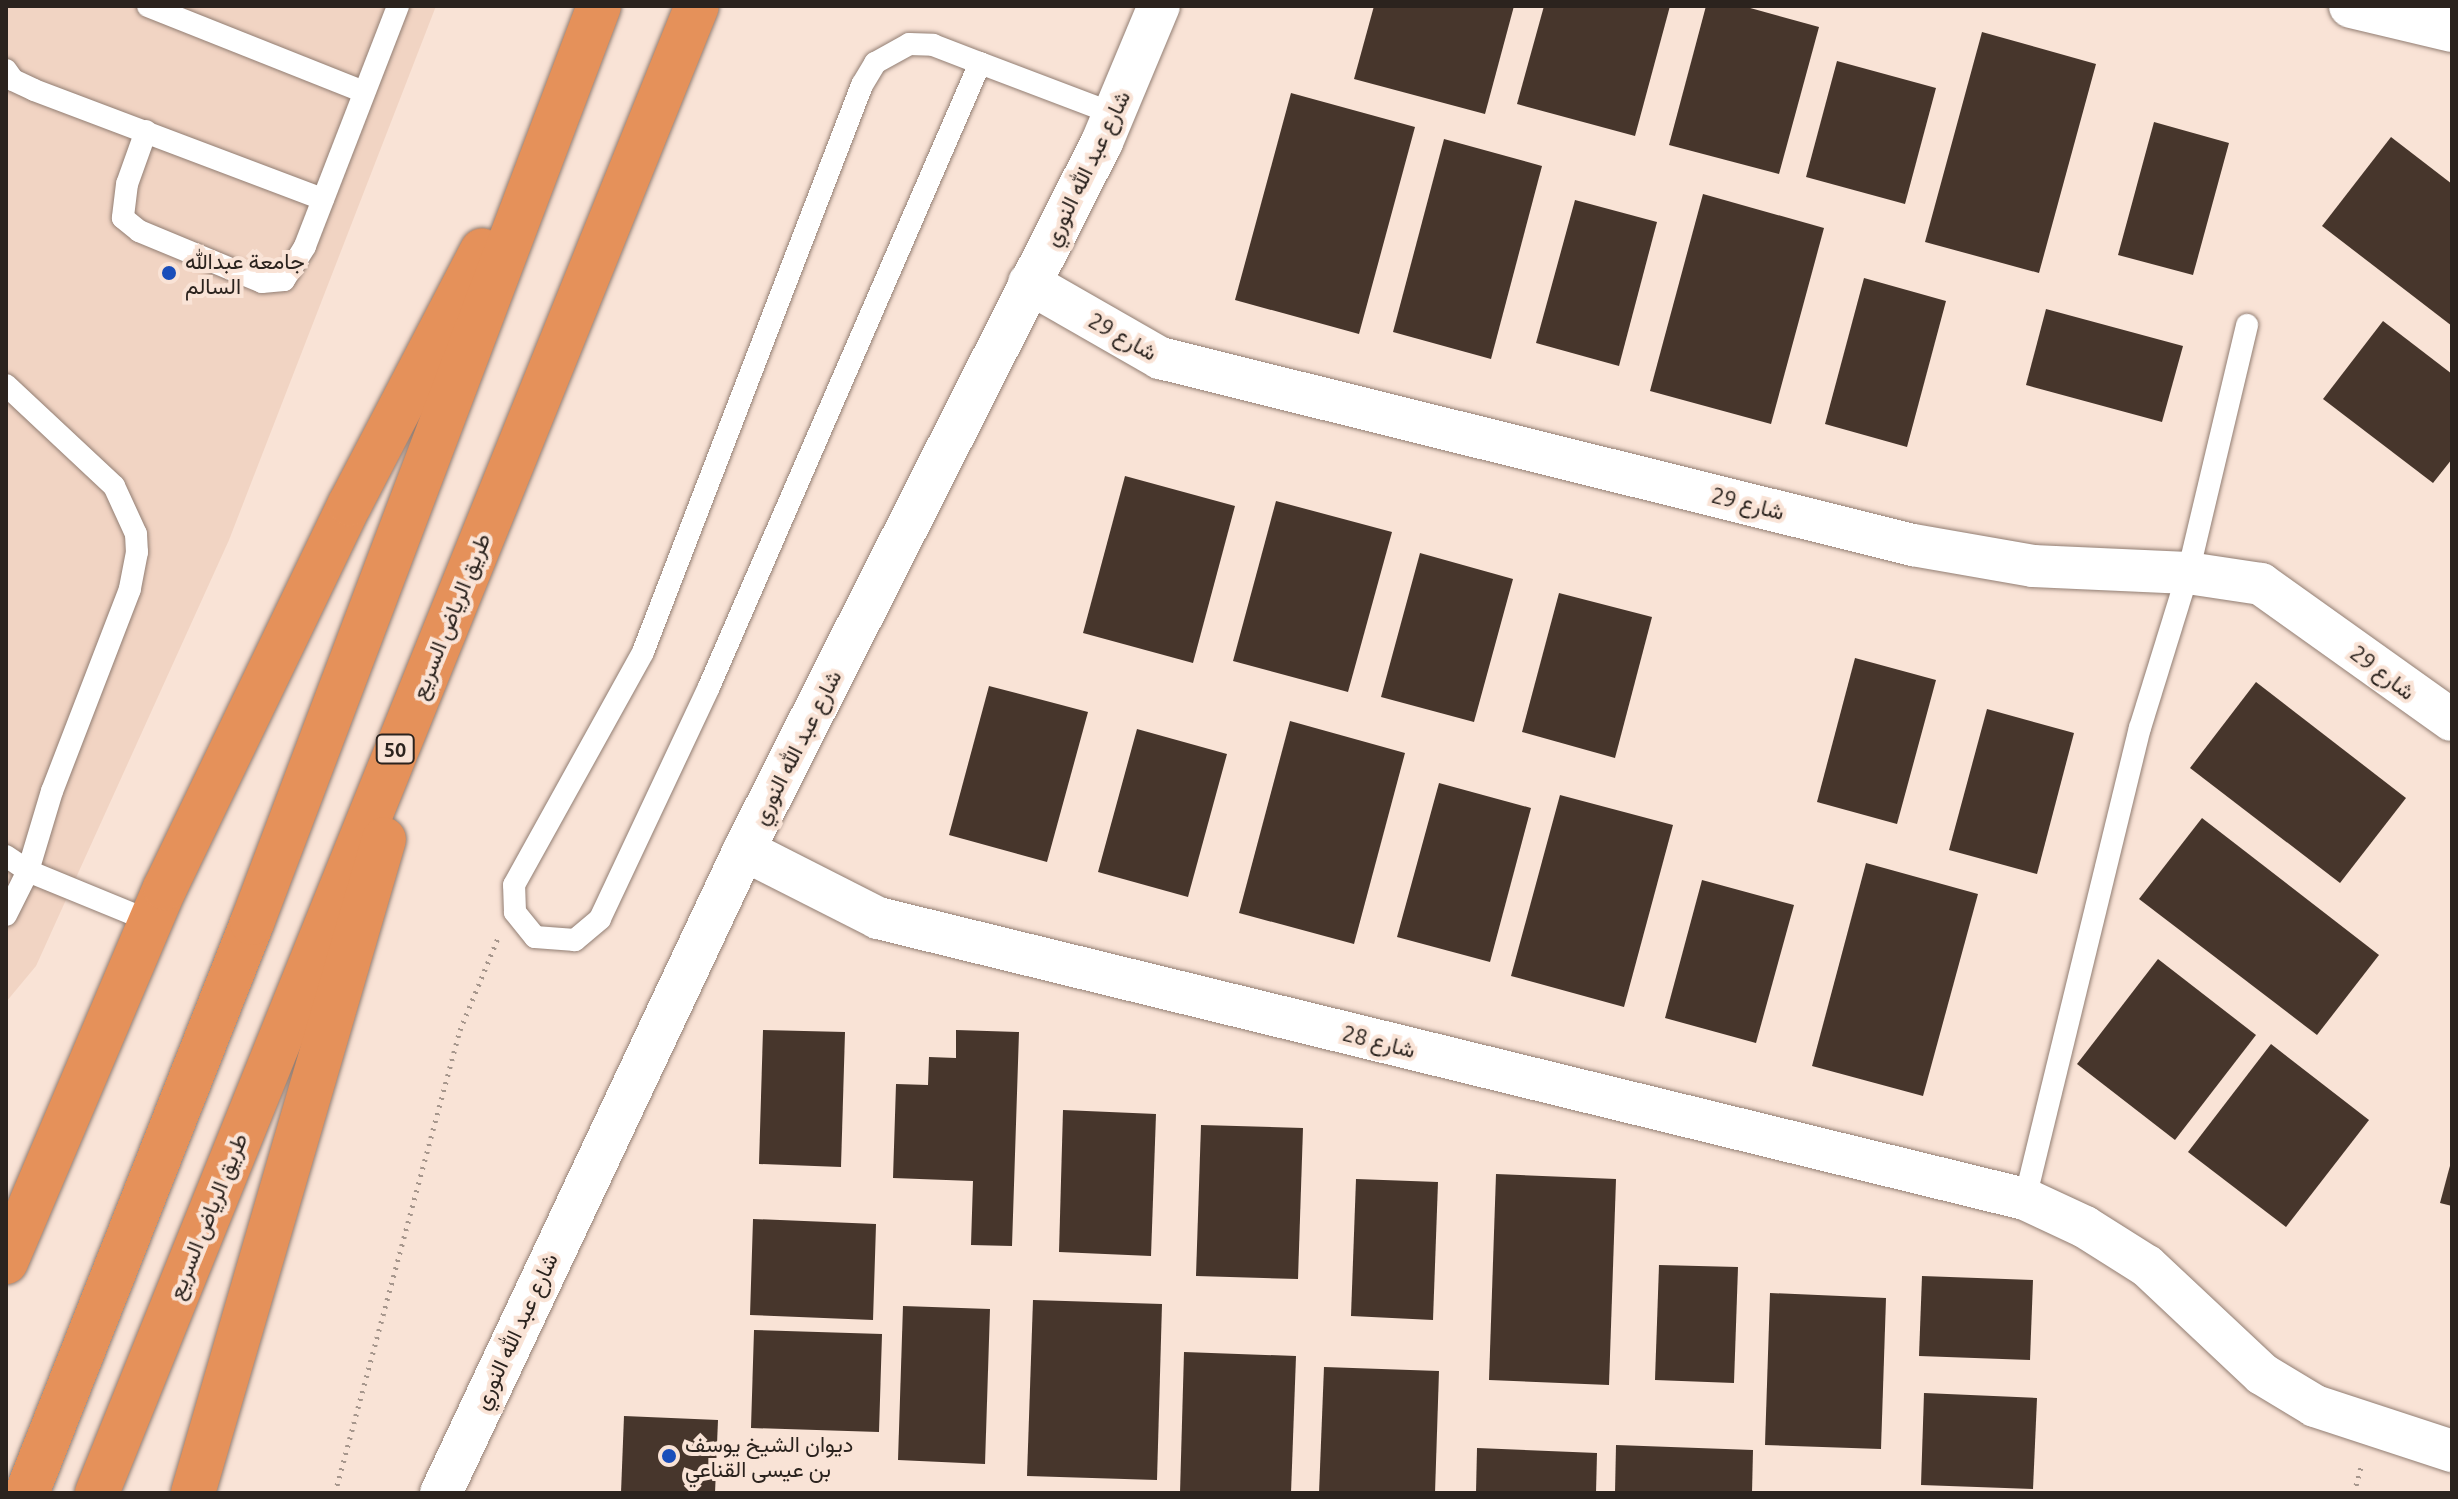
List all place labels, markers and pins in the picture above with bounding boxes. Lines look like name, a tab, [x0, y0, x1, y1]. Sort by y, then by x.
place label: جامعة عبدالله السالم	[185, 247, 305, 298]
marker: جامعة عبدالله السالم	[160, 264, 178, 282]
place label: ديوان الشيخ يوسف بن عيسى القناعي	[685, 1430, 853, 1482]
marker: ديوان الشيخ يوسف بن عيسى القناعي	[660, 1447, 678, 1465]

